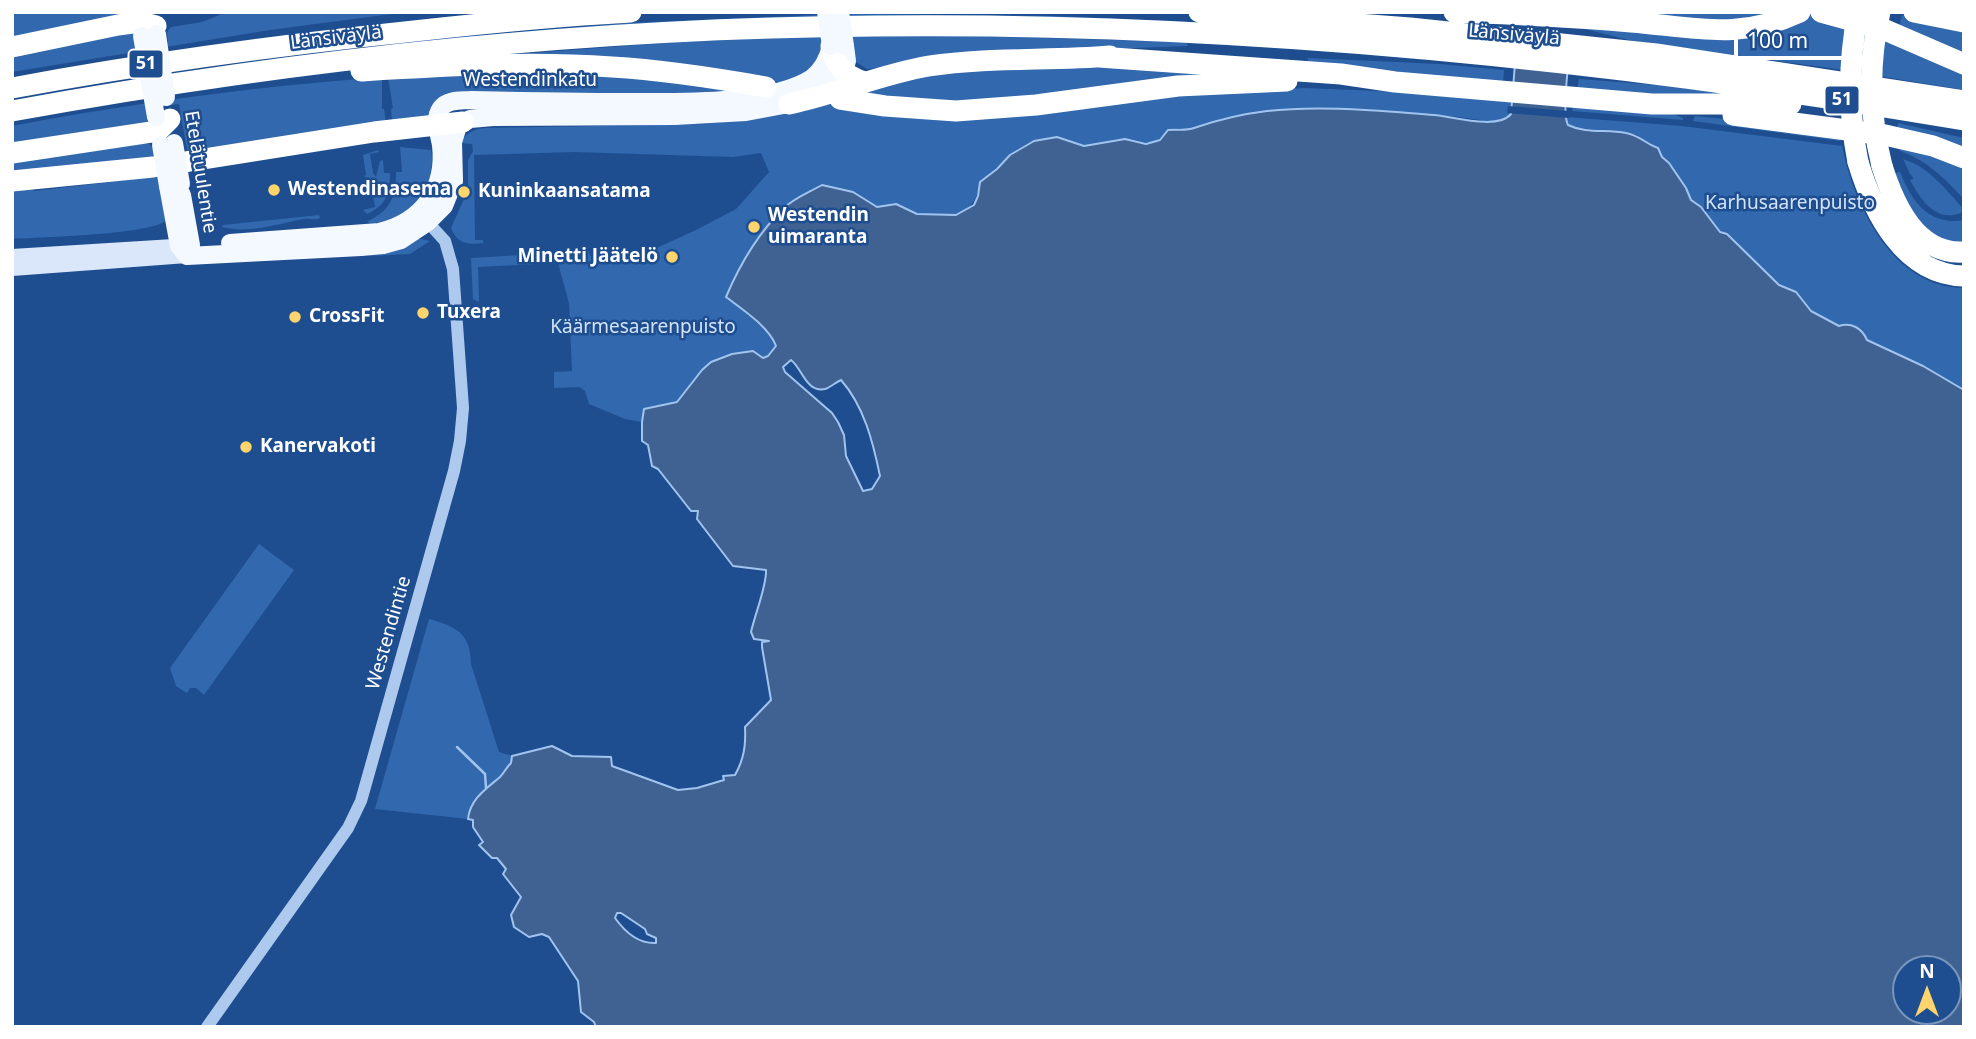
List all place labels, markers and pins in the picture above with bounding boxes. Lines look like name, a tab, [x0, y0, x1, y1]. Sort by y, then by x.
place label: Westendinasema	[288, 179, 451, 201]
place label: Kuninkaansatama	[478, 181, 651, 203]
marker: Westendinasema	[266, 182, 282, 198]
marker: Kuninkaansatama	[456, 184, 472, 200]
place label: Westendin uimaranta	[768, 205, 869, 249]
marker: Westendin uimaranta	[746, 219, 762, 235]
place label: Minetti Jäätelö	[517, 246, 658, 268]
marker: Minetti Jäätelö	[664, 249, 680, 265]
place label: Tuxera	[437, 302, 501, 324]
marker: Tuxera	[415, 305, 431, 321]
place label: CrossFit	[309, 306, 385, 328]
marker: CrossFit	[287, 309, 303, 325]
place label: Kanervakoti	[260, 436, 376, 458]
marker: Kanervakoti	[238, 439, 254, 455]

